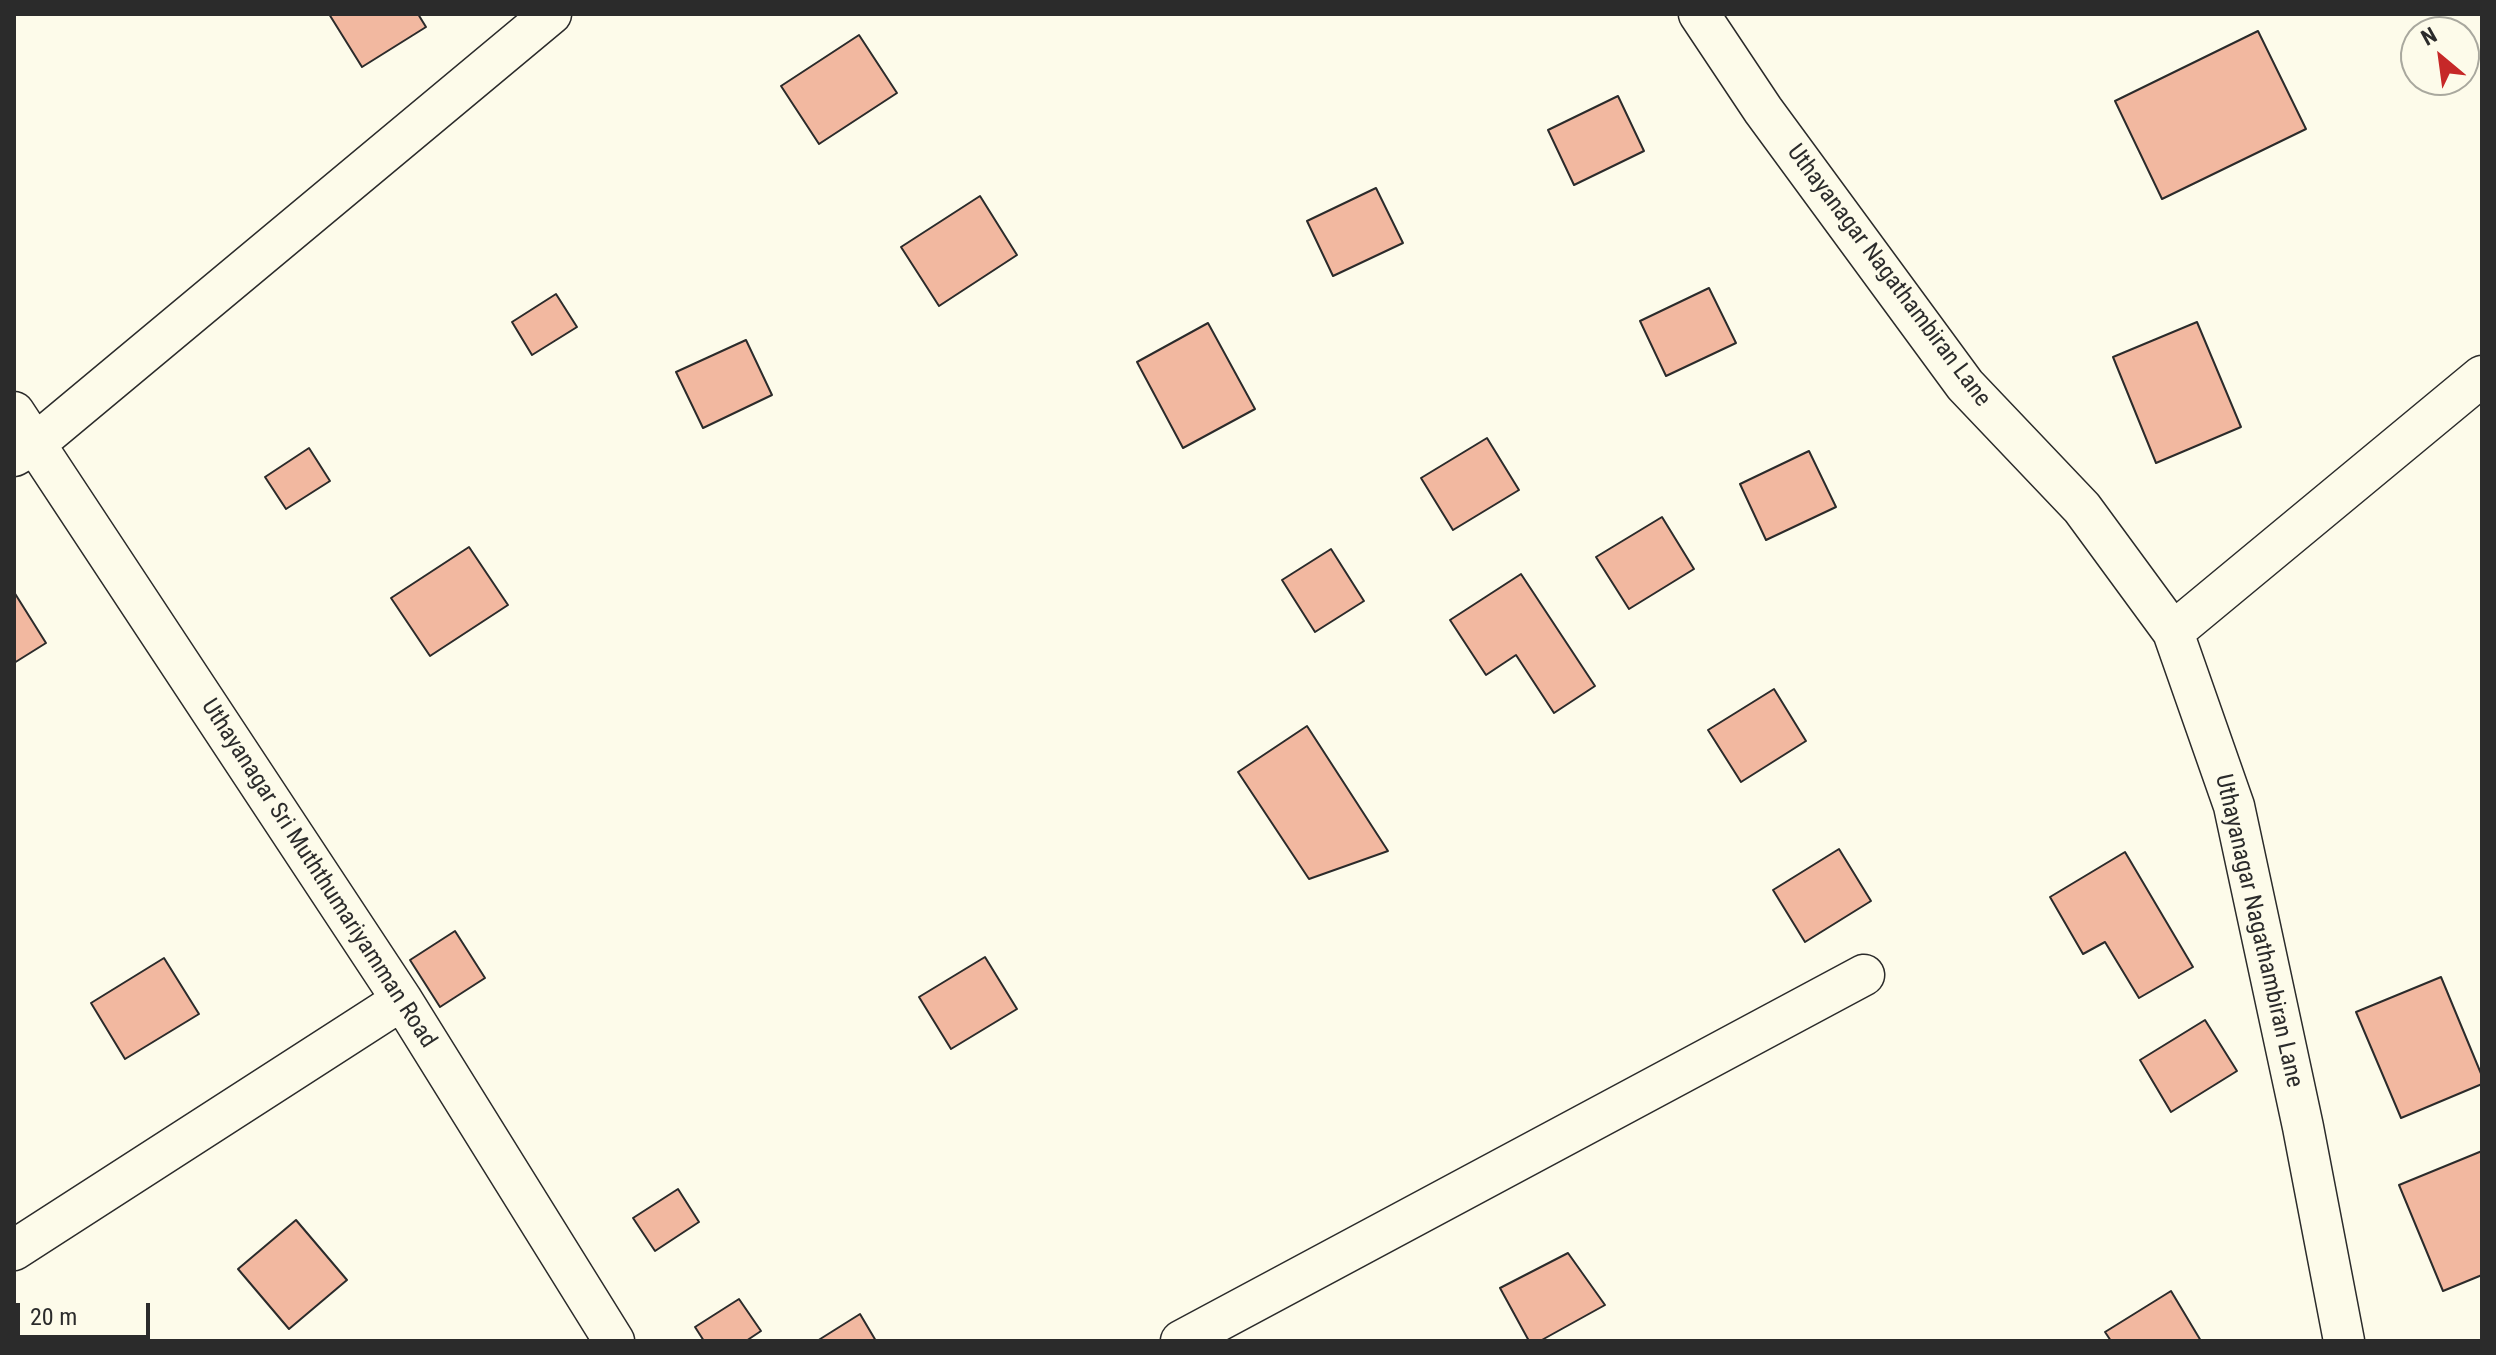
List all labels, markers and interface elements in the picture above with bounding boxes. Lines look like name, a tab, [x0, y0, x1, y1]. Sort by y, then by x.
north arrow	[2400, 16, 2480, 96]
text: N	[2417, 22, 2441, 51]
street label: Uthayanagar Nagathambiran Lane	[1780, 139, 1996, 413]
street label: Uthayanagar Sri Muththumariyamman Road	[194, 694, 442, 1054]
street label: Uthayanagar Nagathambiran Lane	[2208, 772, 2308, 1090]
scale bar	[20, 1287, 154, 1337]
text: 20 m	[30, 1303, 77, 1331]

